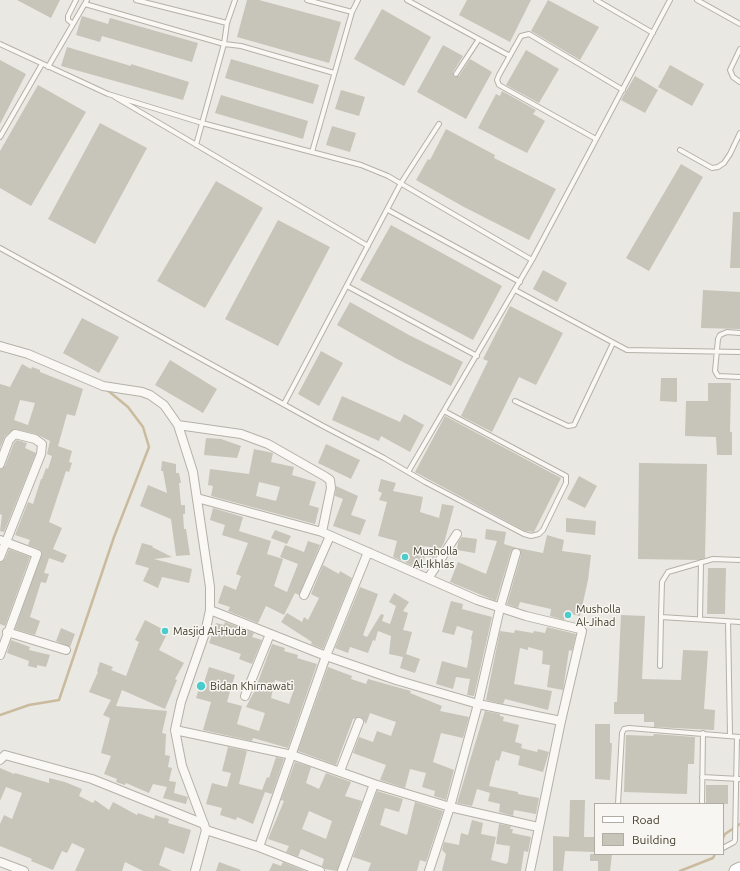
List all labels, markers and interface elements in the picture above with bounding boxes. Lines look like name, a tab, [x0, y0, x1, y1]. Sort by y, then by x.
place label: Musholla Al-Ikhlas	[413, 544, 458, 570]
marker: Musholla Al-Ikhlas	[400, 552, 410, 562]
place label: Musholla Al-Jihad	[576, 602, 621, 628]
marker: Musholla Al-Jihad	[563, 610, 573, 620]
place label: Masjid Al-Huda	[173, 624, 247, 638]
marker: Masjid Al-Huda	[160, 626, 170, 636]
place label: Bidan Khirnawati	[210, 679, 293, 693]
marker: Bidan Khirnawati	[195, 680, 207, 692]
legend	[594, 803, 724, 855]
text: Road	[632, 813, 660, 826]
text: Building	[632, 833, 676, 846]

